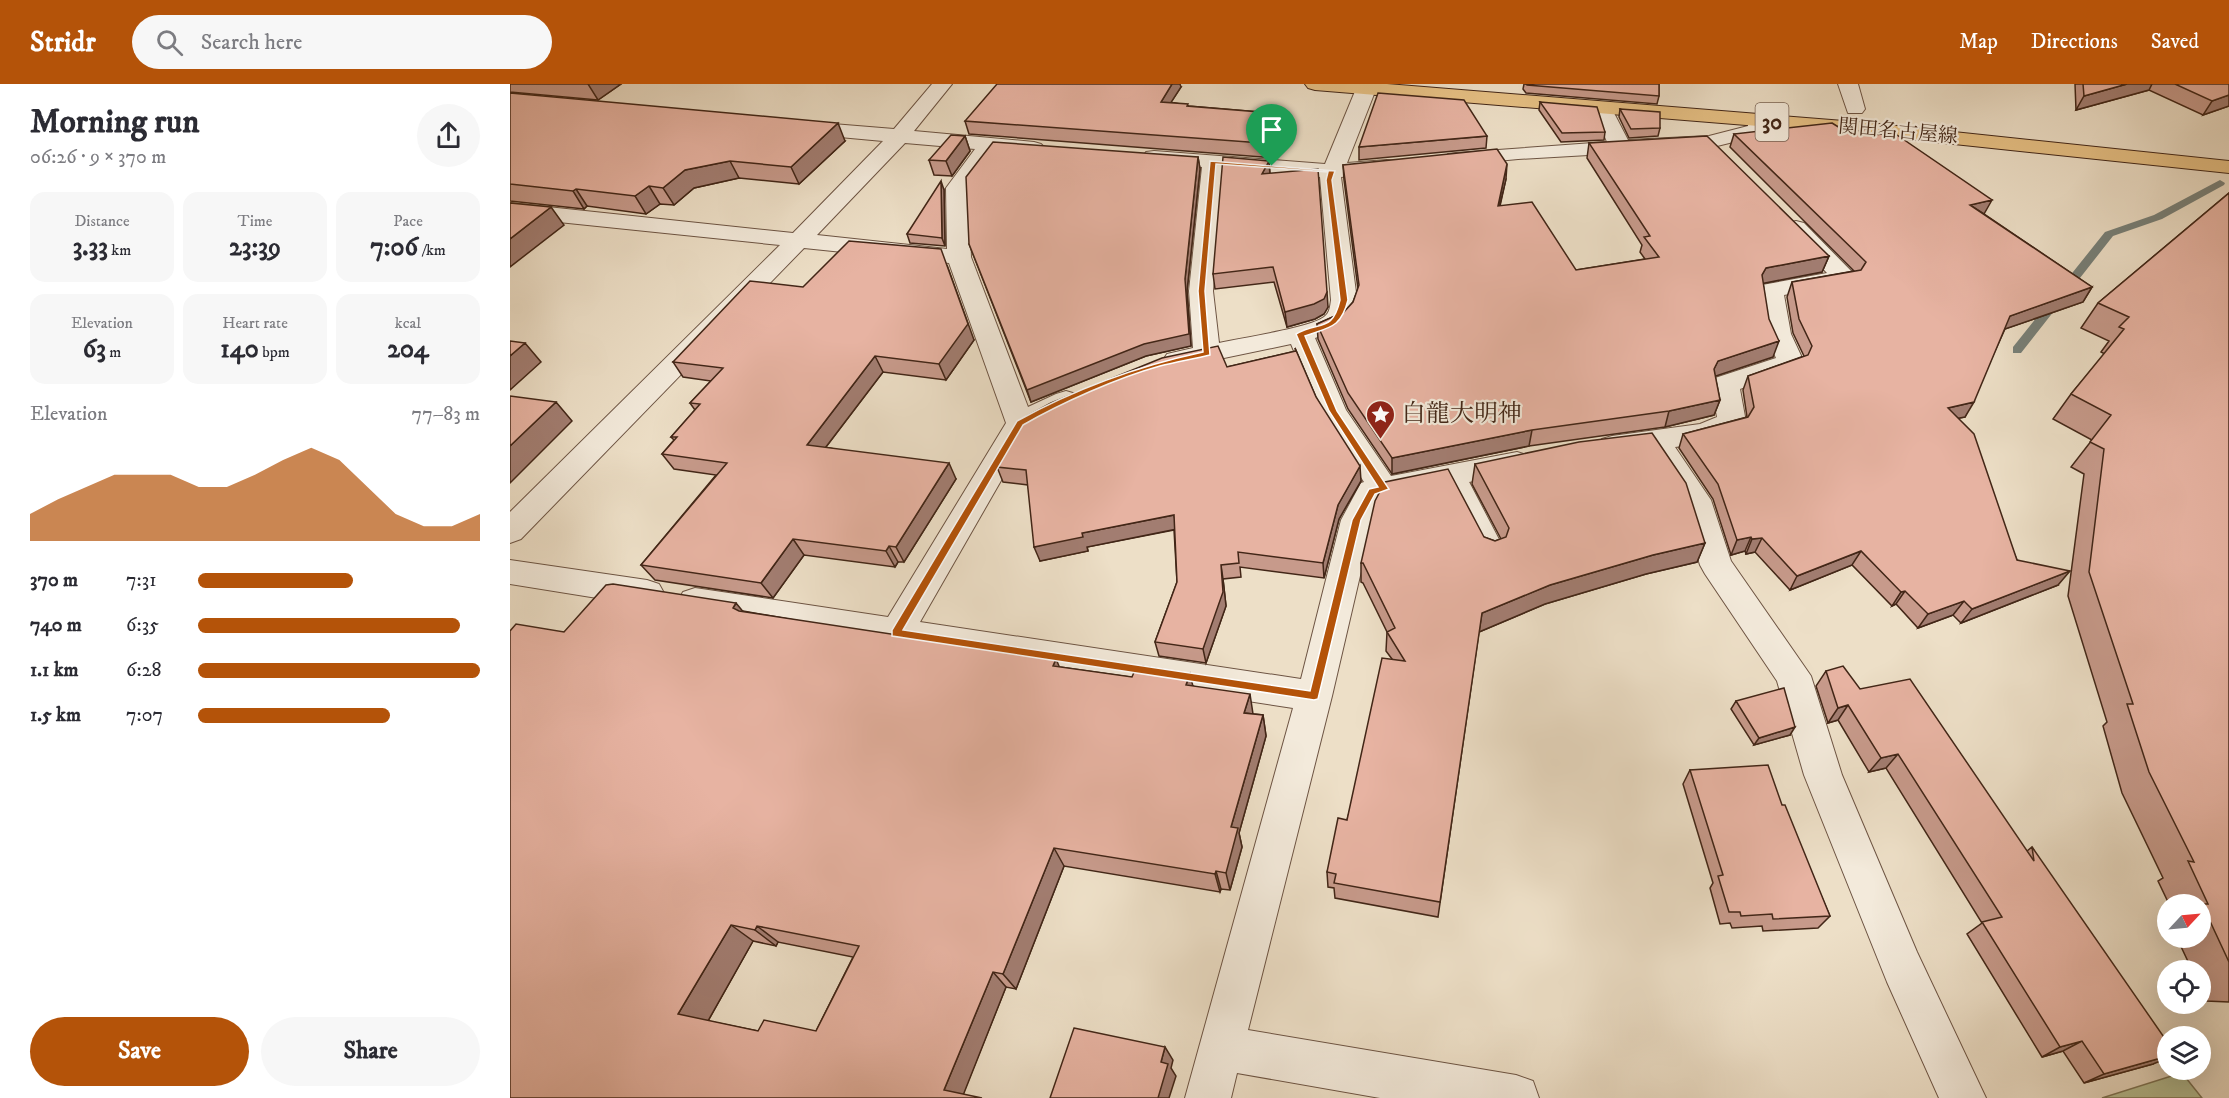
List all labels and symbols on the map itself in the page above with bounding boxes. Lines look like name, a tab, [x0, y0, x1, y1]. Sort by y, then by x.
road number: 30	[1756, 103, 1788, 141]
pin	[1246, 104, 1297, 166]
street label: 関田名古屋線	[1837, 114, 1959, 150]
place icon: 白龍大明神	[1365, 398, 1397, 440]
place label: 白龍大明神	[1402, 399, 1522, 429]
north arrow	[2157, 894, 2211, 948]

